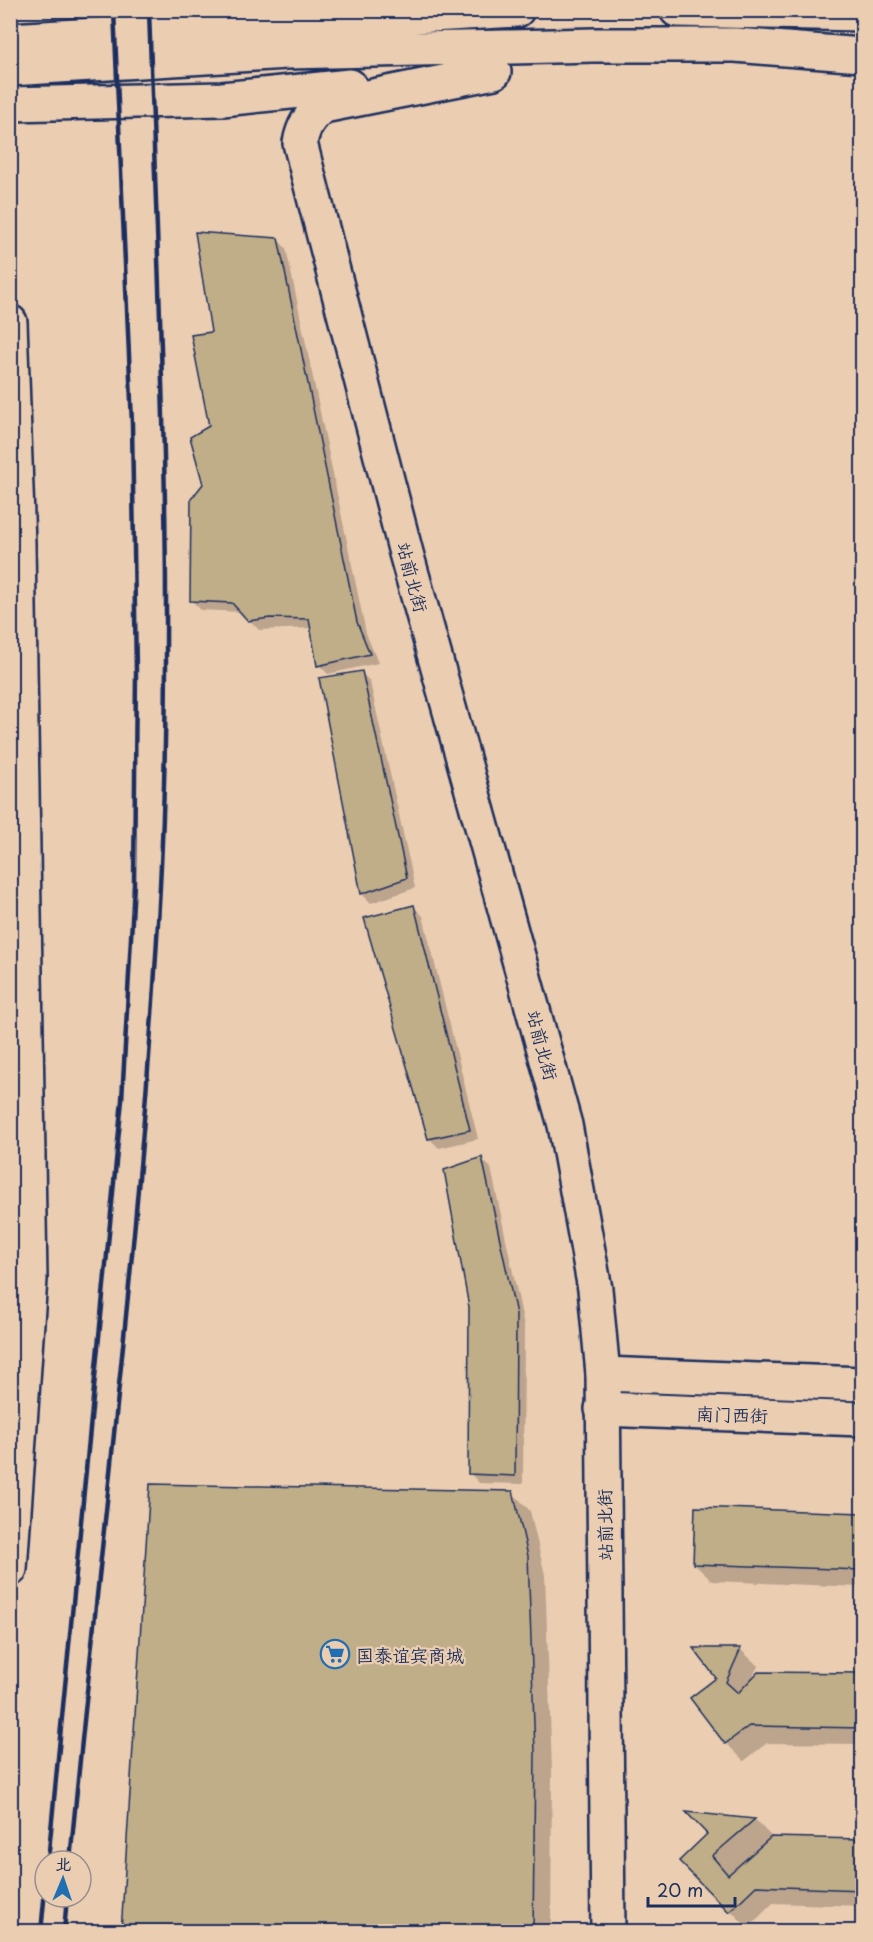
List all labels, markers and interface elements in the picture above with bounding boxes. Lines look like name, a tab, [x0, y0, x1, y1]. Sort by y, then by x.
street label: 站前北街	[391, 539, 435, 615]
street label: 站前北街	[521, 1007, 565, 1083]
street label: 南门西街	[696, 1399, 768, 1429]
street label: 站前北街	[590, 1489, 618, 1561]
supermarket icon: 国泰谊宾商城	[319, 1638, 351, 1670]
place label: 国泰谊宾商城	[356, 1641, 464, 1668]
north arrow	[33, 1849, 93, 1909]
text: 北	[55, 1851, 72, 1875]
scale bar	[648, 1870, 735, 1908]
text: 20 m	[657, 1876, 703, 1903]

